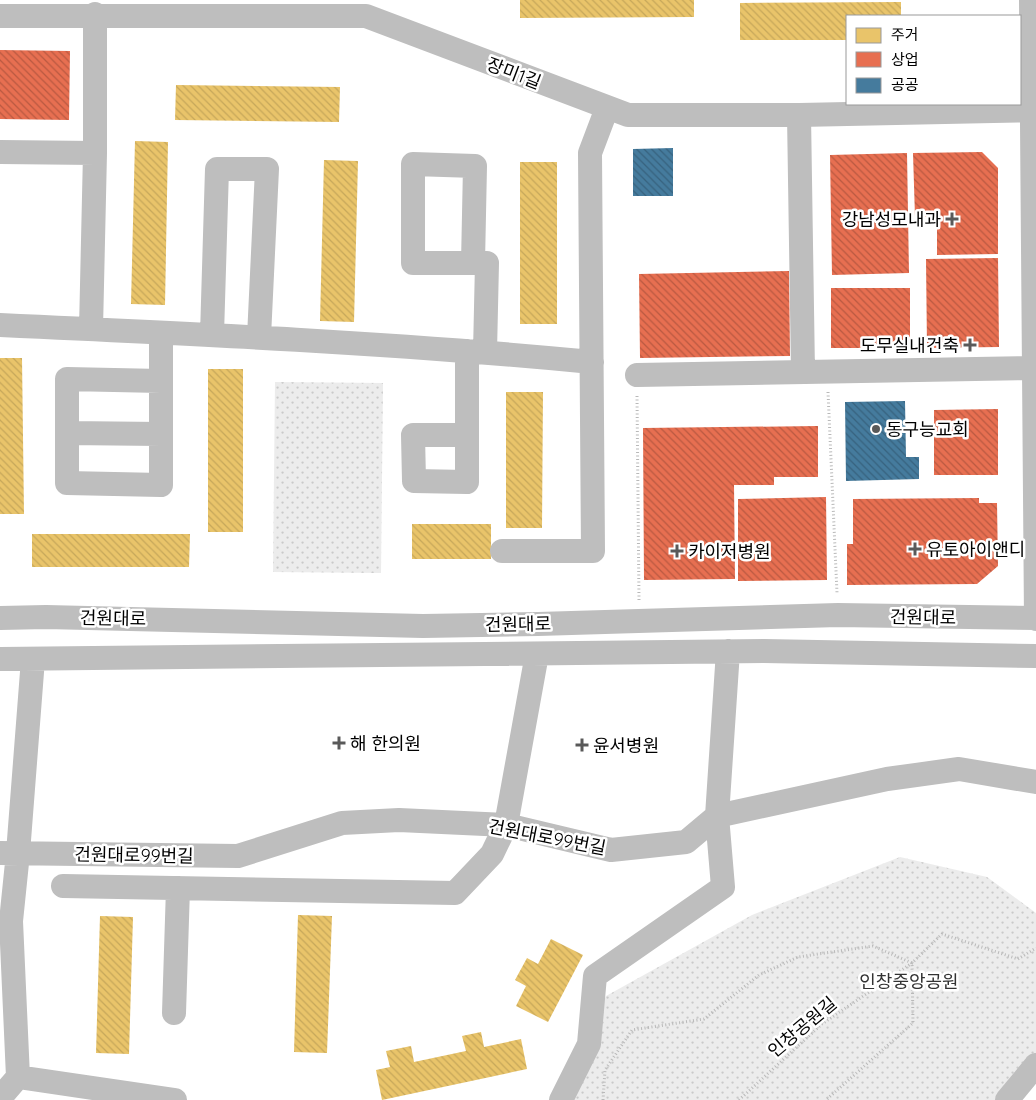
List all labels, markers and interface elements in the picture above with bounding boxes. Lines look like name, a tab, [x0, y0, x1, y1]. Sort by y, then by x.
legend	[846, 15, 1021, 105]
text: 주거	[891, 25, 919, 44]
text: 상업	[891, 50, 919, 69]
street label: 장미1길	[484, 52, 544, 94]
text: 공공	[891, 75, 919, 94]
place label: 강남성모내과	[842, 208, 941, 231]
marker: 강남성모내과	[945, 212, 959, 226]
place label: 도무실내건축	[860, 334, 959, 357]
marker: 도무실내건축	[963, 338, 977, 352]
place label: 동구능교회	[886, 418, 969, 441]
marker: 동구능교회	[870, 423, 882, 435]
place label: 유토아이앤디	[926, 538, 1025, 561]
place label: 카이저병원	[688, 540, 771, 563]
marker: 유토아이앤디	[908, 542, 922, 556]
marker: 카이저병원	[670, 544, 684, 558]
street label: 건원대로	[890, 605, 956, 629]
street label: 건원대로	[80, 606, 146, 630]
street label: 건원대로	[485, 612, 551, 636]
place label: 해 한의원	[350, 732, 421, 755]
place label: 윤서병원	[593, 734, 659, 757]
marker: 해 한의원	[332, 736, 346, 750]
marker: 윤서병원	[575, 738, 589, 752]
street label: 건원대로99번길	[486, 814, 608, 860]
street label: 건원대로99번길	[74, 842, 194, 868]
park label: 인창중앙공원	[859, 970, 959, 993]
street label: 인창공원길	[763, 992, 841, 1062]

